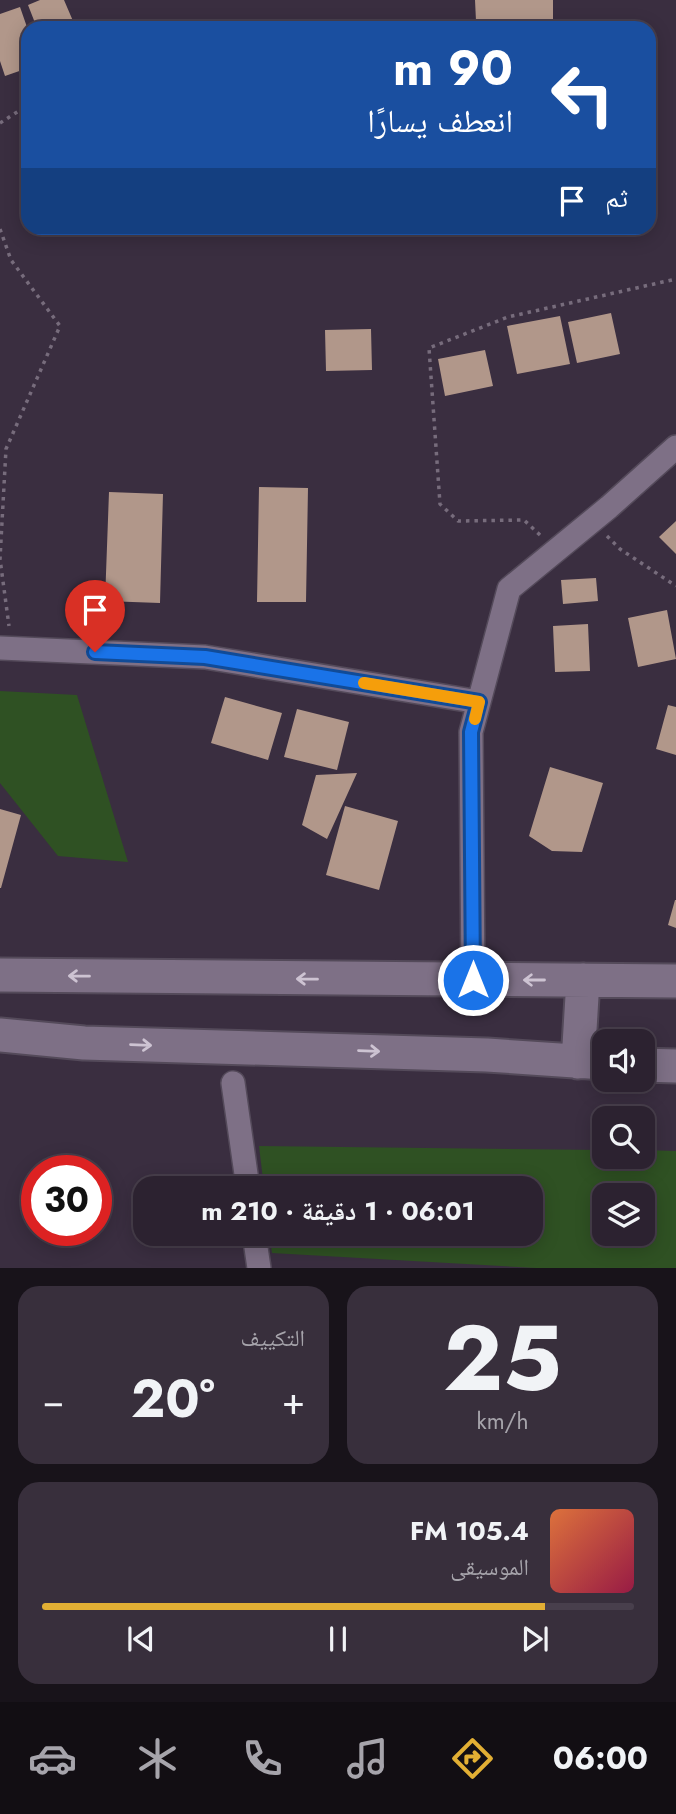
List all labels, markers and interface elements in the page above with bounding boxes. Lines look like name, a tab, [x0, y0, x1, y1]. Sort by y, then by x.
text: 90 m	[393, 33, 513, 103]
icon: left	[537, 49, 628, 140]
text: انعطف يسارًا	[367, 98, 513, 144]
text: ثم	[605, 179, 628, 217]
icon: arrive	[553, 182, 591, 220]
pin	[65, 580, 125, 652]
icon: arrive	[76, 591, 114, 629]
position arrow	[436, 943, 510, 1017]
one-way arrow	[68, 969, 91, 983]
one-way arrow	[296, 972, 319, 985]
one-way arrow	[523, 973, 546, 987]
map controls	[592, 1029, 655, 1246]
button: sound	[592, 1029, 655, 1092]
one-way arrow	[130, 1038, 153, 1051]
one-way arrow	[357, 1045, 380, 1058]
button: search	[592, 1106, 655, 1169]
speed limit sign: 30	[21, 1155, 112, 1246]
button: layers	[592, 1183, 655, 1246]
text: 06:01 · 1 دقيقة · 210 m	[201, 1192, 475, 1230]
text: 25	[443, 1293, 562, 1424]
text: التكييف	[240, 1321, 305, 1355]
text: 20°	[131, 1361, 215, 1437]
text: −	[42, 1373, 64, 1428]
text: +	[282, 1373, 305, 1428]
text: km/h	[477, 1404, 529, 1438]
text: 105.4 FM	[410, 1512, 529, 1550]
text: الموسيقى	[450, 1550, 529, 1584]
icon: previous	[122, 1620, 160, 1658]
icon: pause	[319, 1620, 357, 1658]
icon: next	[516, 1620, 554, 1658]
icon: car	[28, 1734, 77, 1783]
icon: climate	[133, 1734, 182, 1783]
icon: phone	[238, 1734, 287, 1783]
icon: music	[343, 1734, 392, 1783]
icon: directions	[448, 1734, 497, 1783]
text: 06:00	[553, 1735, 648, 1781]

